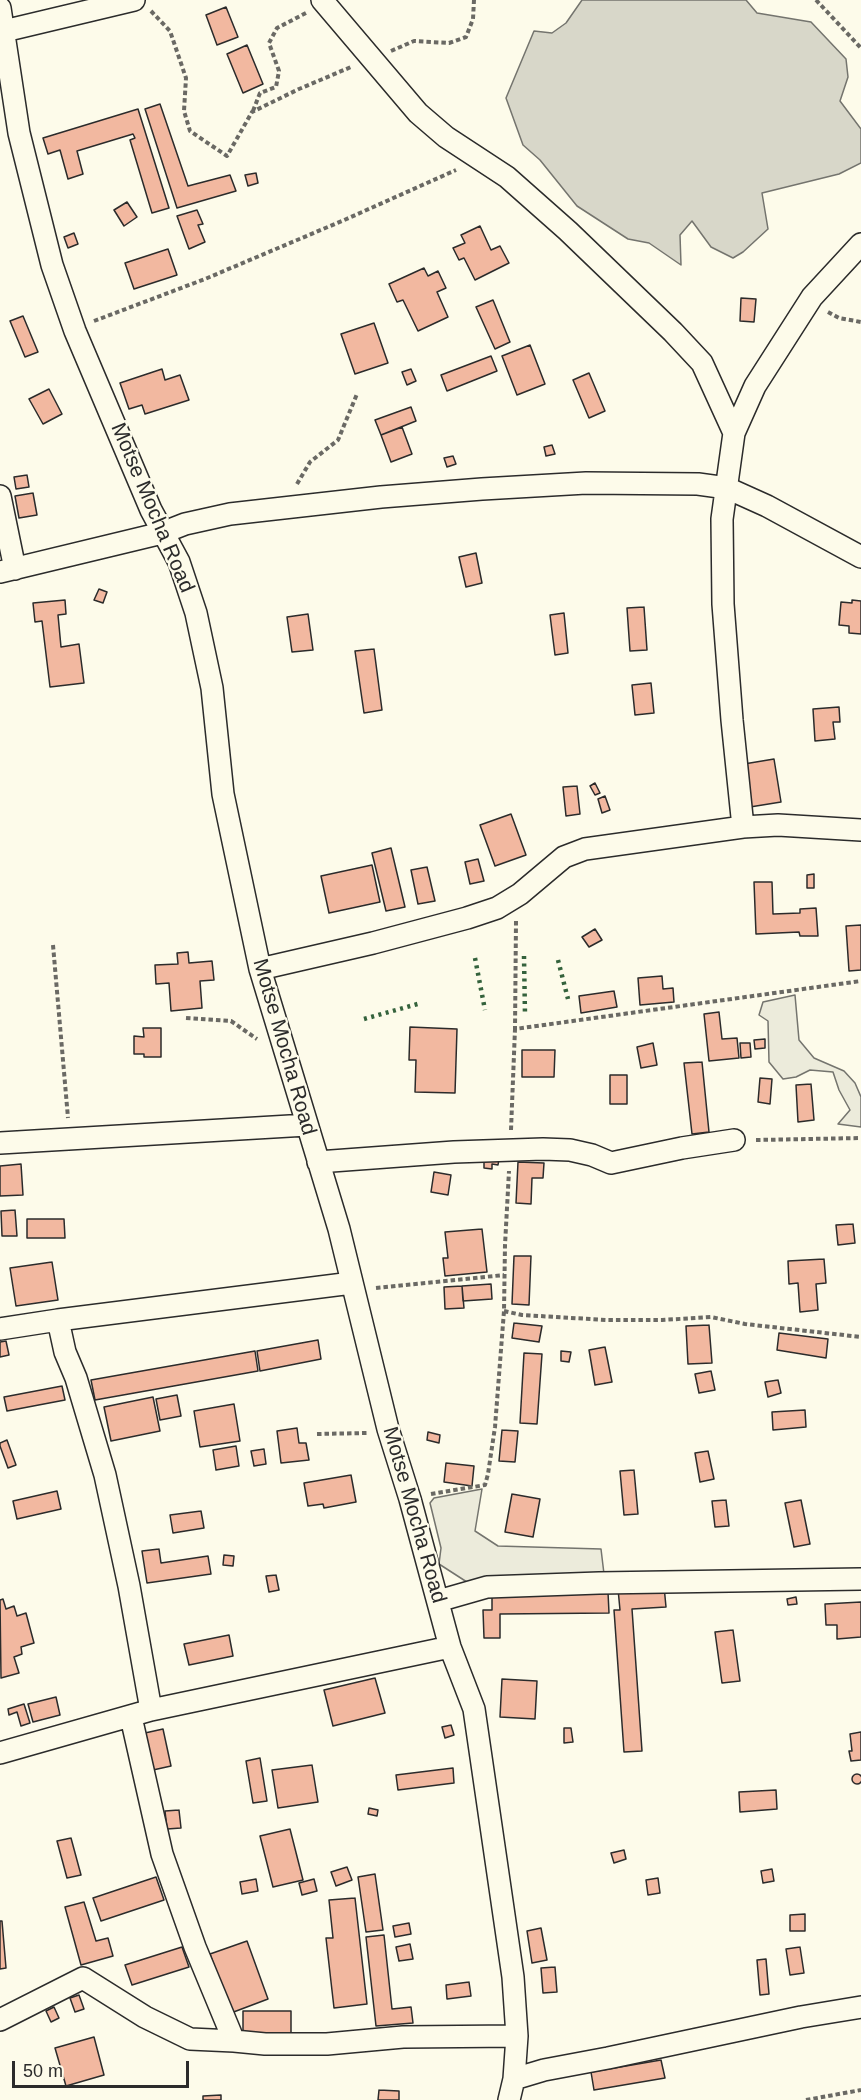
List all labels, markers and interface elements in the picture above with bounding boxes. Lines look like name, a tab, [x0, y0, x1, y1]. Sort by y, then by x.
street label: Motse Mocha Road	[105, 419, 199, 597]
street label: Motse Mocha Road	[247, 956, 321, 1138]
street label: Motse Mocha Road	[377, 1424, 451, 1606]
scale bar	[15, 2049, 192, 2087]
text: 50 m	[23, 2061, 63, 2081]

